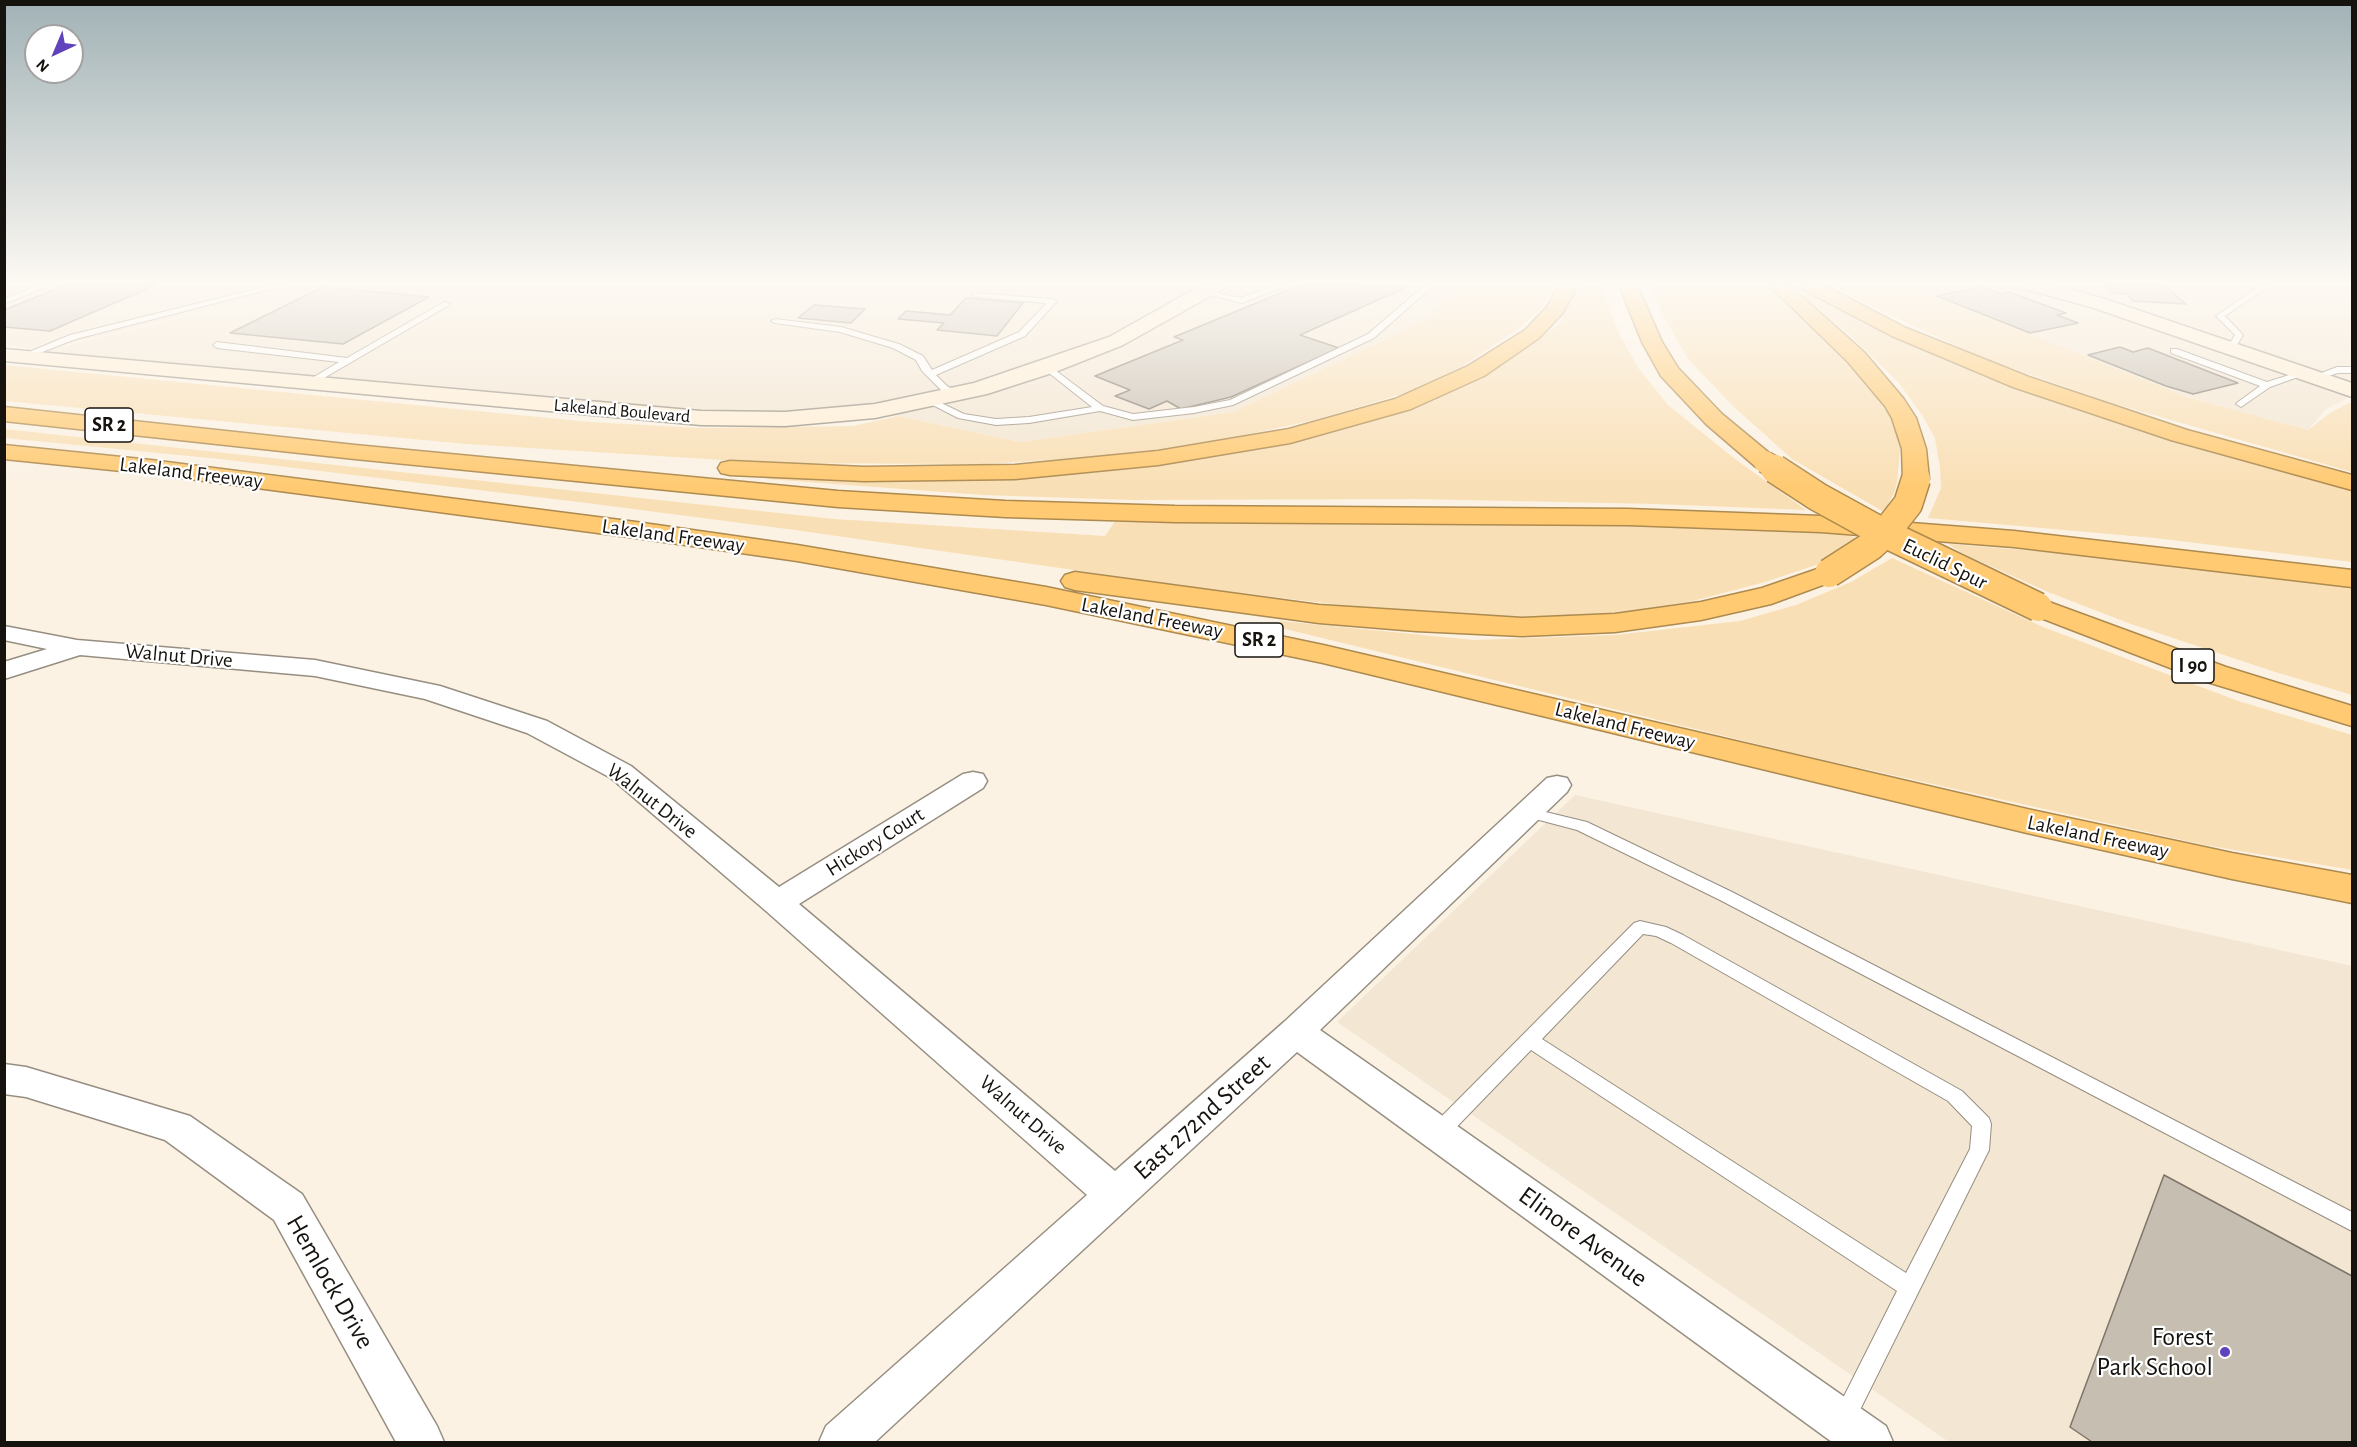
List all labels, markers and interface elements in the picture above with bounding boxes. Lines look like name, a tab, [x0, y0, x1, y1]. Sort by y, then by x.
north arrow	[24, 24, 84, 84]
text: N	[33, 56, 52, 75]
street label: Lakeland Boulevard	[553, 394, 691, 428]
road number: SR 2	[85, 408, 133, 442]
street label: Lakeland Freeway	[118, 452, 264, 494]
street label: Lakeland Freeway	[600, 514, 746, 558]
street label: Euclid Spur	[1899, 533, 1991, 595]
street label: Lakeland Freeway	[1079, 592, 1225, 644]
road number: SR 2	[1235, 623, 1283, 657]
street label: Walnut Drive	[124, 639, 234, 673]
road number: I 90	[2172, 649, 2214, 683]
street label: Lakeland Freeway	[1552, 696, 1698, 756]
street label: Walnut Drive	[602, 758, 702, 844]
street label: Hickory Court	[821, 802, 929, 882]
street label: Lakeland Freeway	[2025, 810, 2171, 864]
street label: East 272nd Street	[1127, 1047, 1277, 1187]
street label: Walnut Drive	[974, 1070, 1072, 1160]
street label: Elinore Avenue	[1513, 1180, 1653, 1294]
street label: Hemlock Drive	[279, 1209, 381, 1355]
place label: Forest Park School	[2097, 1321, 2213, 1382]
marker: Forest Park School	[2218, 1345, 2232, 1359]

